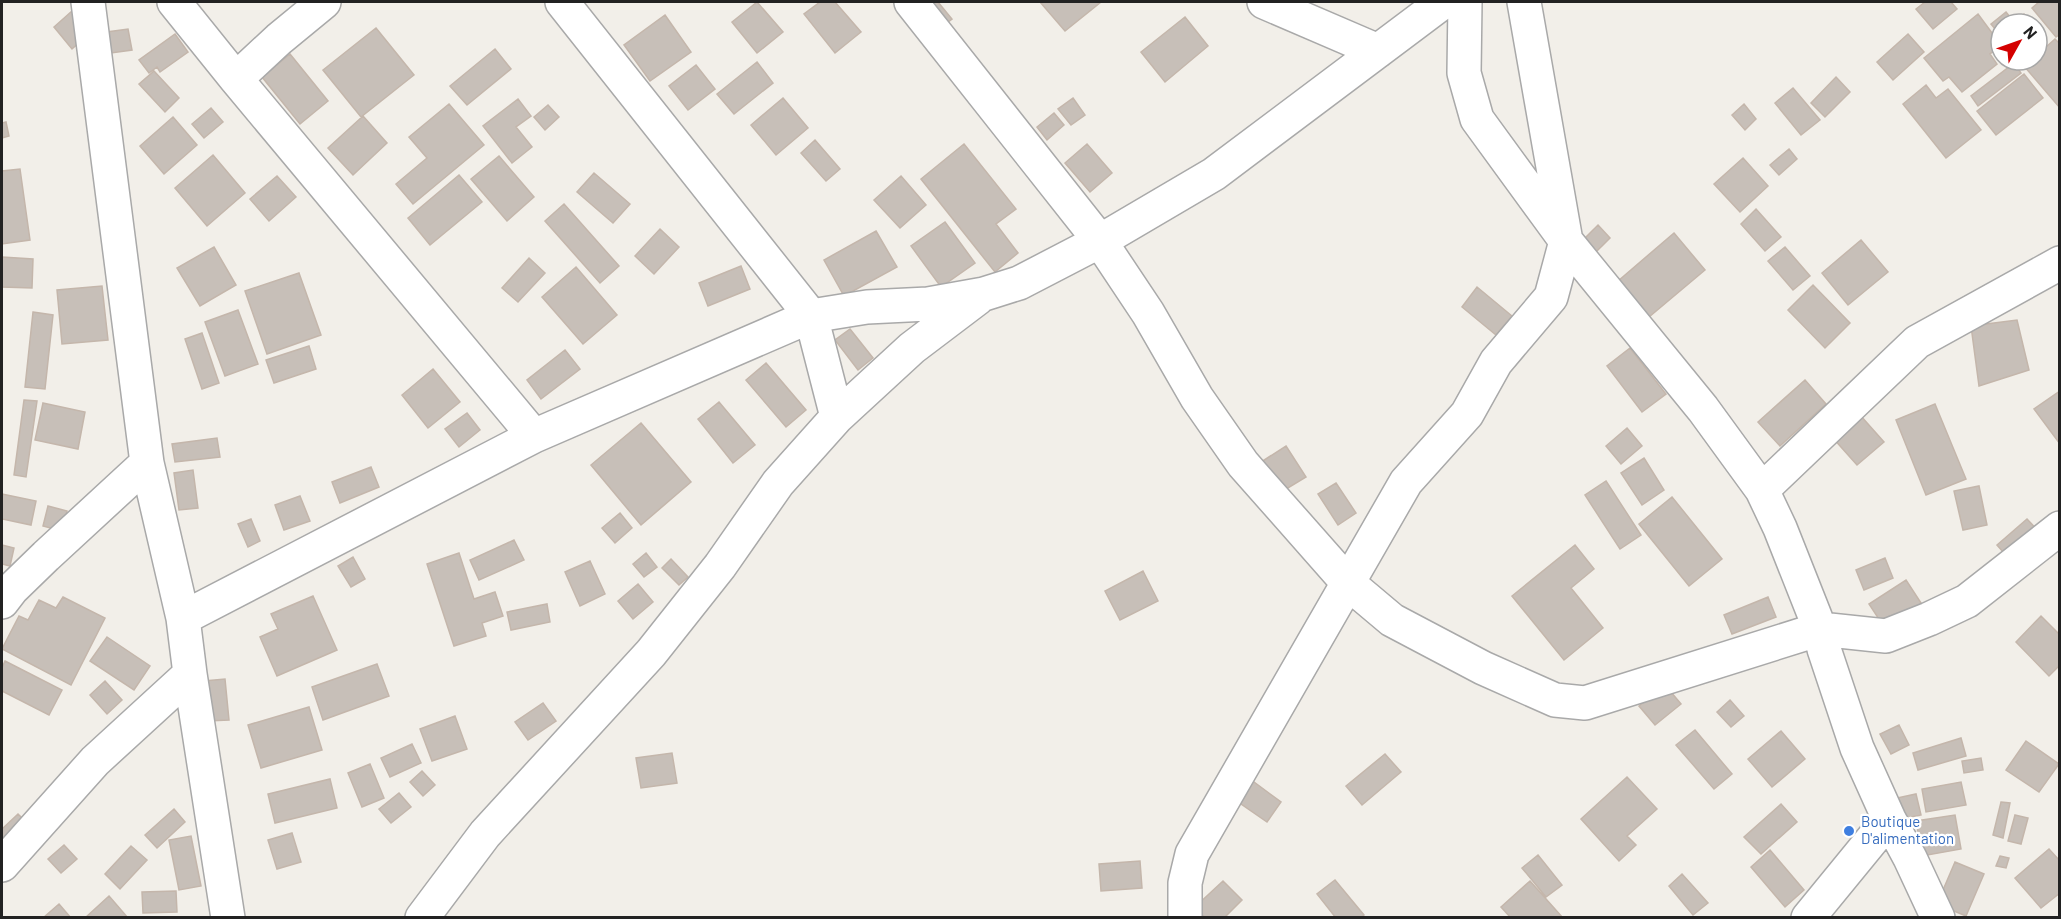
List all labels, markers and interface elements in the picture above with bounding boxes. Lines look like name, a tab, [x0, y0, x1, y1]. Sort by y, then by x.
north arrow	[1989, 12, 2049, 72]
text: N	[2020, 22, 2042, 42]
place label: Boutique D'alimentation	[1861, 812, 1954, 847]
marker: Boutique D'alimentation	[1842, 824, 1856, 838]

